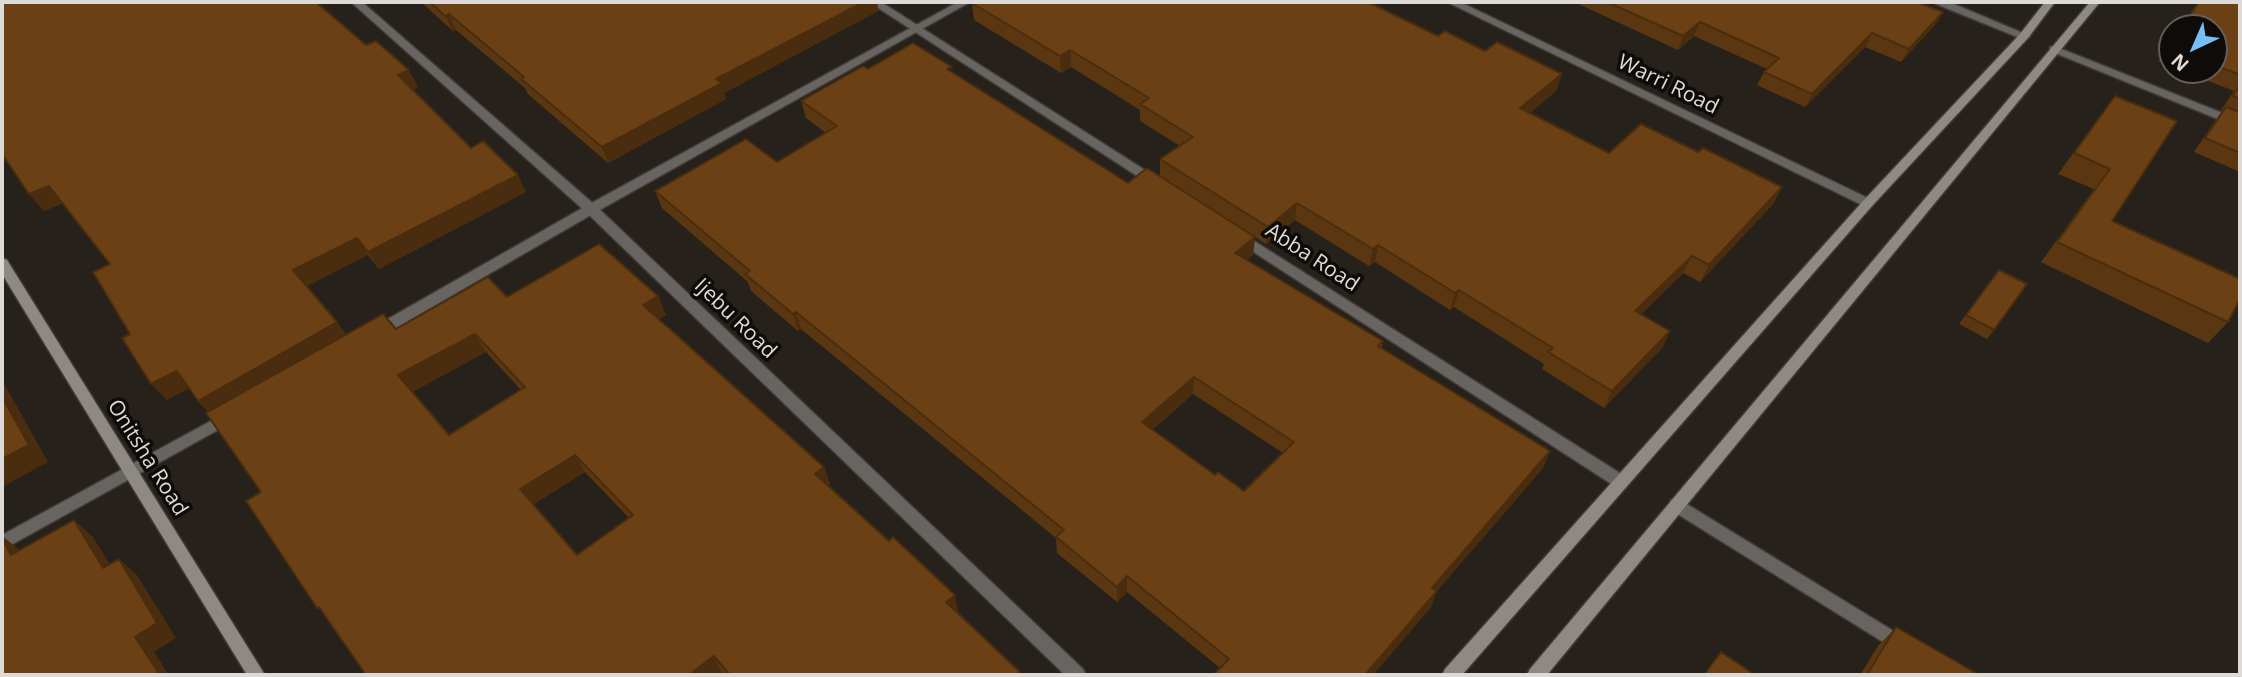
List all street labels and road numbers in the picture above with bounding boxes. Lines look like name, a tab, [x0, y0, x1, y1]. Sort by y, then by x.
street label: Warri Road	[1613, 50, 1723, 120]
street label: Abba Road	[1261, 219, 1363, 297]
street label: Ijebu Road	[689, 274, 781, 364]
street label: Onitsha Road	[101, 395, 193, 521]

